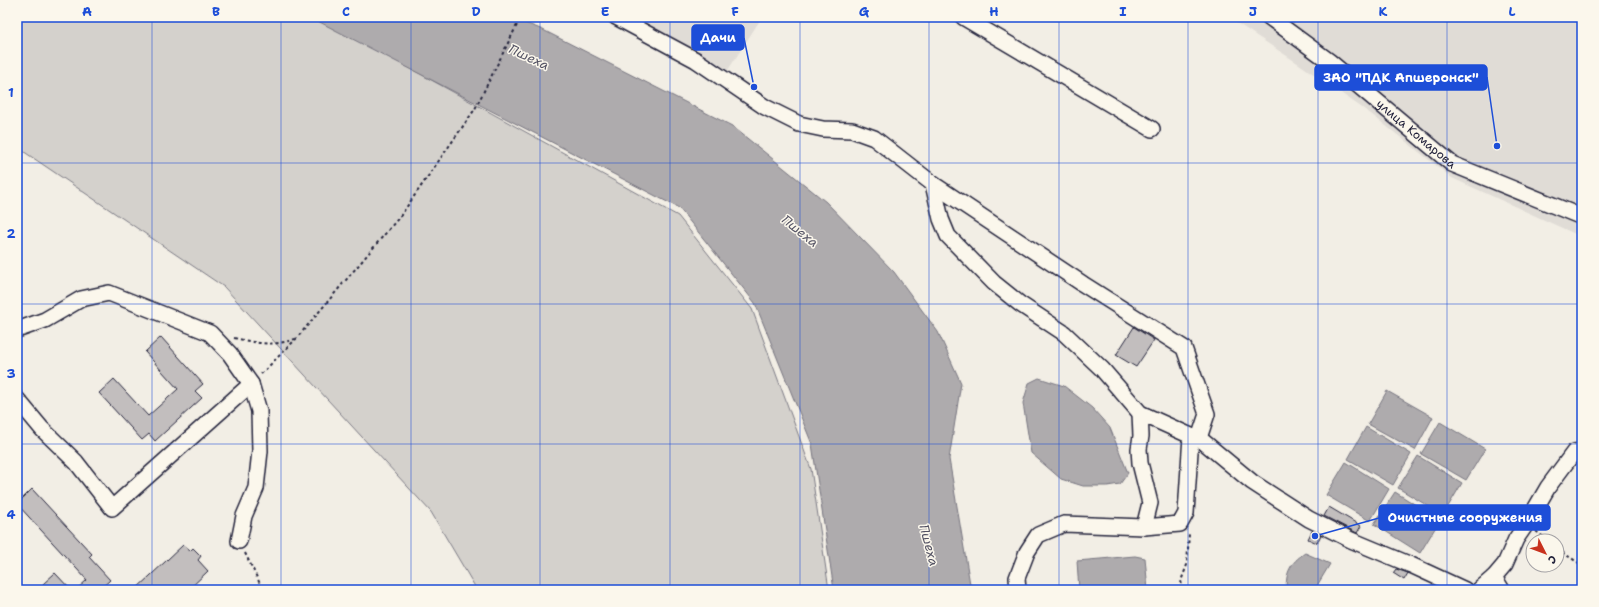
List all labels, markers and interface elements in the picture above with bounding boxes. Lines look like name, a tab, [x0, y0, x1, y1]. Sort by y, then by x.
text: A	[82, 3, 92, 20]
text: B	[212, 3, 220, 20]
text: C	[342, 3, 350, 20]
text: D	[471, 3, 481, 20]
text: E	[601, 3, 610, 20]
text: F	[731, 3, 739, 20]
text: G	[859, 3, 870, 20]
text: H	[989, 3, 999, 20]
text: I	[1119, 3, 1127, 20]
text: J	[1249, 3, 1257, 20]
text: K	[1379, 3, 1388, 20]
text: L	[1508, 3, 1516, 20]
callout: Дачи	[692, 25, 744, 50]
text: Дачи	[700, 29, 736, 46]
water label: Пшеха	[506, 40, 552, 74]
callout: ЗАО "ПДК Апшеронск"	[1315, 65, 1487, 90]
text: ЗАО "ПДК Апшеронск"	[1323, 69, 1479, 86]
text: 1	[8, 84, 14, 101]
street label: улица Комарова	[1373, 96, 1460, 172]
water label: Пшеха	[778, 211, 822, 251]
text: 2	[6, 225, 16, 242]
text: 3	[6, 365, 16, 382]
callout: Очистные сооружения	[1379, 505, 1550, 530]
text: 4	[6, 506, 16, 523]
text: Очистные сооружения	[1388, 509, 1543, 526]
water label: Пшеха	[915, 522, 943, 568]
north arrow	[1525, 533, 1565, 573]
text: С	[1544, 552, 1560, 567]

